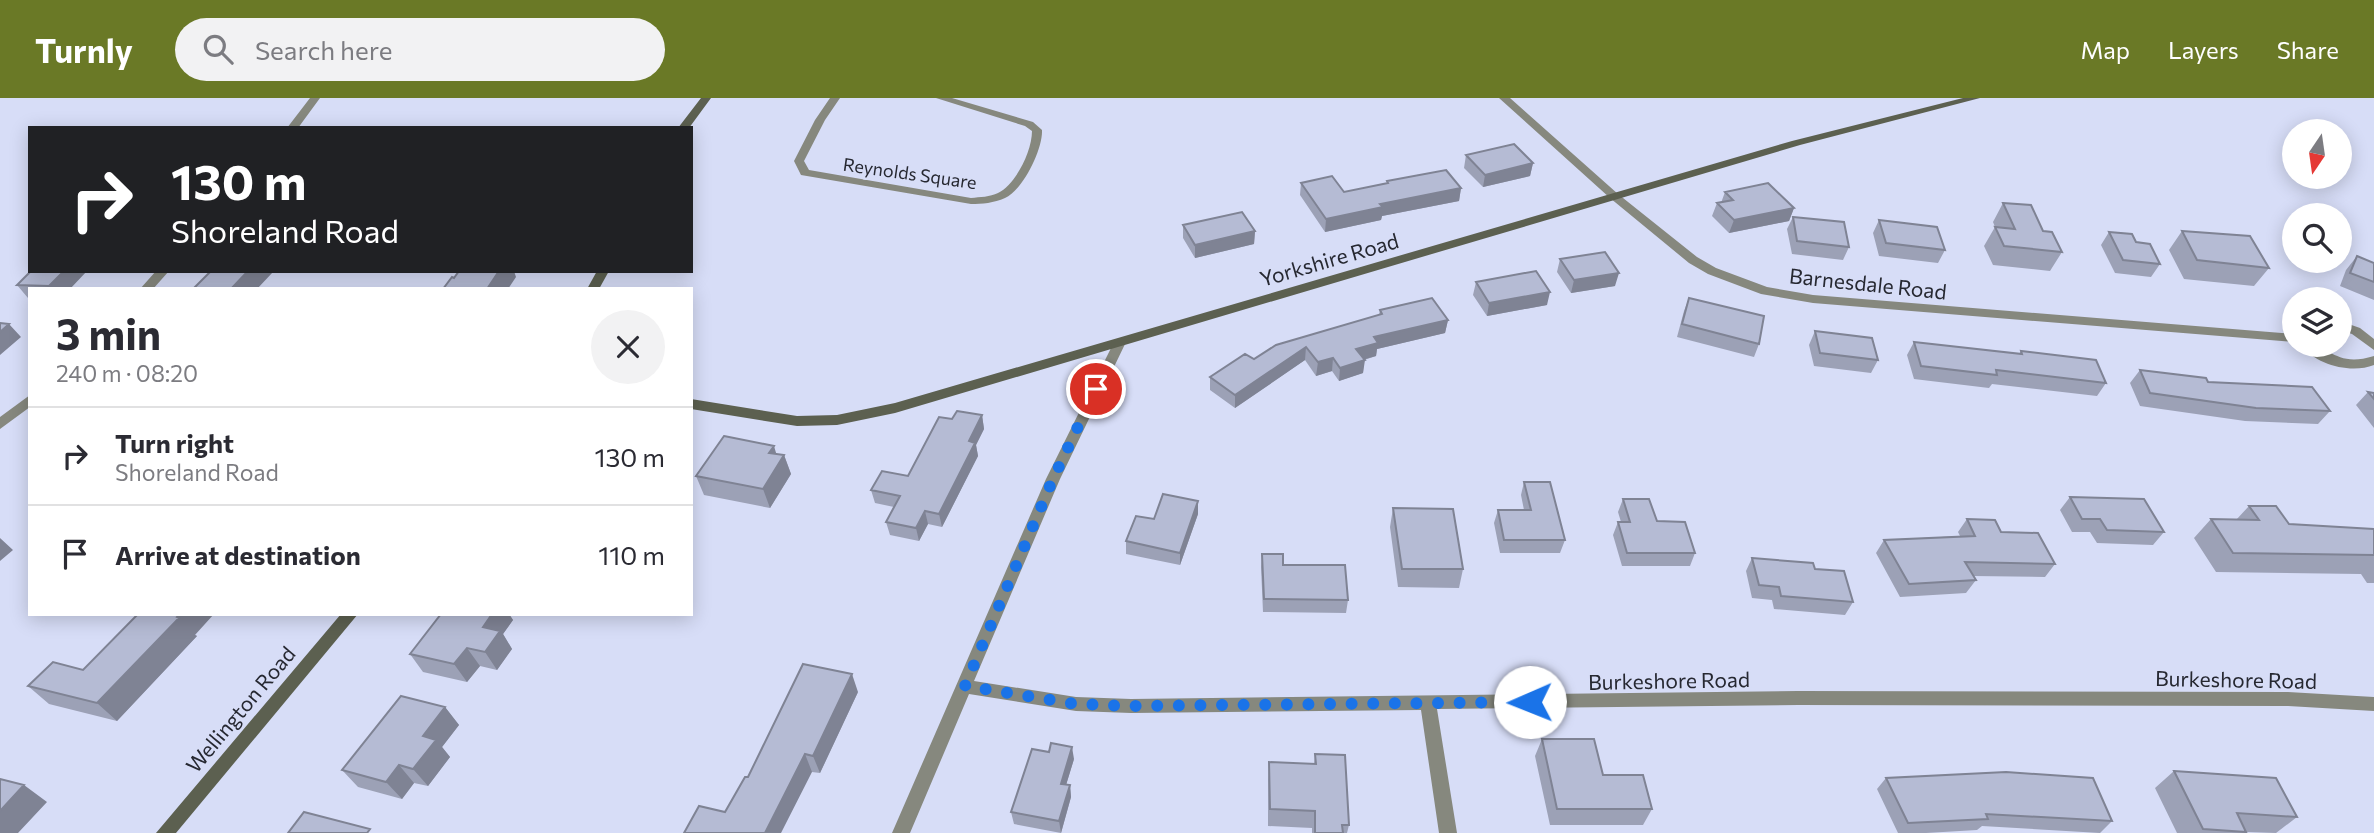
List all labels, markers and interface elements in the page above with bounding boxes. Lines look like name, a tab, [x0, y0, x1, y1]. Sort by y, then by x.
search box	[175, 18, 665, 81]
text: Turnly	[35, 29, 133, 70]
icon: search	[199, 30, 237, 68]
text: Search here	[255, 34, 392, 65]
text: Map	[2081, 35, 2130, 64]
text: Layers	[2168, 35, 2239, 64]
text: Share	[2277, 35, 2339, 64]
north arrow	[2282, 119, 2352, 189]
map controls	[2282, 119, 2352, 357]
text: 130 m	[171, 150, 306, 210]
street label: Reynolds Square	[842, 153, 978, 193]
icon: right	[56, 154, 147, 245]
button: search	[2282, 203, 2352, 273]
text: Shoreland Road	[171, 210, 399, 250]
street label: Yorkshire Road	[1257, 227, 1401, 291]
street label: Barnesdale Road	[1788, 262, 1948, 304]
button: layers	[2282, 287, 2352, 357]
text: 3 min	[56, 307, 161, 359]
button: close	[591, 310, 665, 384]
text: 240 m · 08:20	[56, 359, 198, 387]
pin	[1066, 359, 1126, 419]
icon: arrive	[1077, 370, 1115, 408]
text: Turn right	[115, 427, 234, 458]
icon: right	[56, 437, 94, 475]
text: 130 m	[594, 441, 665, 472]
text: Shoreland Road	[115, 458, 279, 486]
icon: arrive	[56, 535, 94, 573]
text: Arrive at destination	[115, 539, 361, 570]
text: 110 m	[598, 539, 665, 570]
street label: Wellington Road	[180, 641, 300, 777]
position arrow	[1493, 665, 1567, 739]
street label: Burkeshore Road	[2155, 665, 2317, 693]
street label: Burkeshore Road	[1588, 666, 1750, 694]

